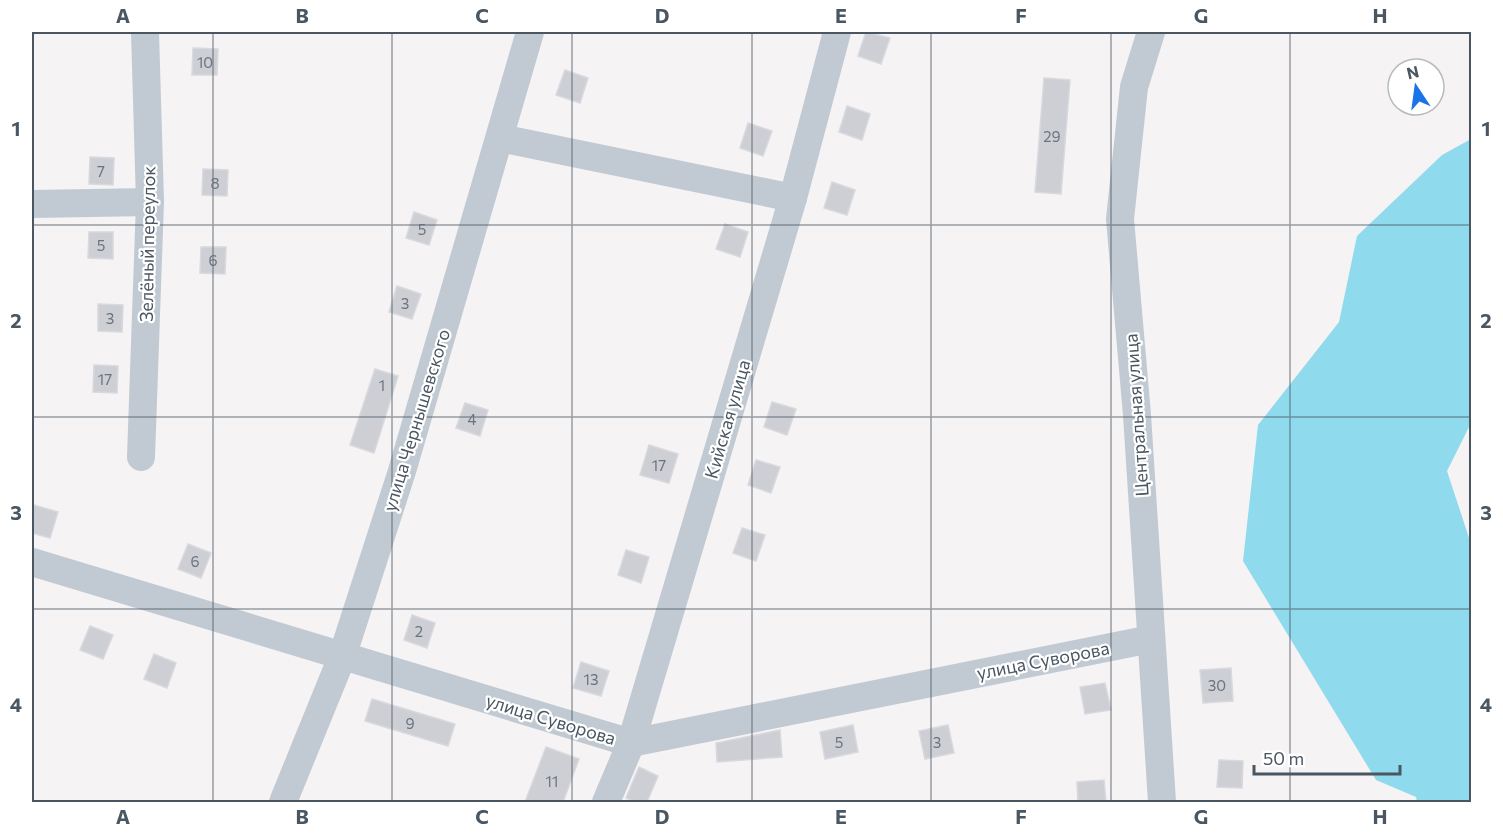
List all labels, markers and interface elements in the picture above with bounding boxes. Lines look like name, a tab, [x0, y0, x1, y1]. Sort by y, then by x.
text: A	[116, 3, 130, 27]
text: B	[295, 3, 309, 27]
text: C	[475, 3, 489, 27]
text: D	[655, 3, 669, 27]
text: E	[835, 3, 847, 27]
text: F	[1015, 3, 1027, 27]
text: G	[1194, 3, 1208, 27]
text: H	[1373, 3, 1388, 27]
house number: 10	[197, 53, 213, 71]
north arrow	[1386, 57, 1446, 117]
text: N	[1405, 61, 1420, 83]
text: 1	[11, 116, 21, 140]
text: 1	[1481, 116, 1491, 140]
house number: 29	[1043, 127, 1061, 145]
house number: 7	[97, 162, 105, 180]
street label: Зелёный переулок	[135, 166, 159, 322]
house number: 8	[210, 174, 220, 192]
house number: 5	[418, 220, 426, 238]
house number: 5	[97, 236, 105, 254]
house number: 6	[208, 251, 218, 269]
house number: 3	[401, 294, 409, 312]
text: 2	[10, 308, 22, 332]
text: 2	[1480, 308, 1492, 332]
house number: 3	[106, 309, 114, 327]
street label: улица Чернышевского	[378, 326, 454, 514]
street label: Центральная улица	[1119, 333, 1153, 497]
street label: Кийская улица	[700, 357, 754, 481]
house number: 17	[98, 370, 112, 388]
house number: 1	[379, 376, 385, 394]
house number: 4	[468, 410, 477, 428]
house number: 17	[652, 456, 666, 474]
text: 3	[10, 500, 22, 524]
text: 3	[1480, 500, 1492, 524]
house number: 6	[190, 552, 200, 570]
house number: 2	[415, 622, 423, 640]
street label: улица Суворова	[975, 636, 1111, 684]
house number: 13	[584, 670, 598, 688]
house number: 30	[1208, 676, 1226, 694]
street label: улица Суворова	[484, 689, 618, 749]
text: 4	[10, 692, 22, 716]
text: 4	[1480, 692, 1492, 716]
house number: 9	[405, 714, 415, 732]
house number: 5	[835, 733, 843, 751]
house number: 3	[933, 733, 941, 751]
scale bar	[1254, 738, 1400, 776]
text: 50 m	[1263, 747, 1304, 769]
house number: 11	[546, 772, 558, 790]
text: A	[116, 804, 130, 828]
text: B	[295, 804, 309, 828]
text: C	[475, 804, 489, 828]
text: D	[655, 804, 669, 828]
text: E	[835, 804, 847, 828]
text: F	[1015, 804, 1027, 828]
text: G	[1194, 804, 1208, 828]
text: H	[1373, 804, 1388, 828]

